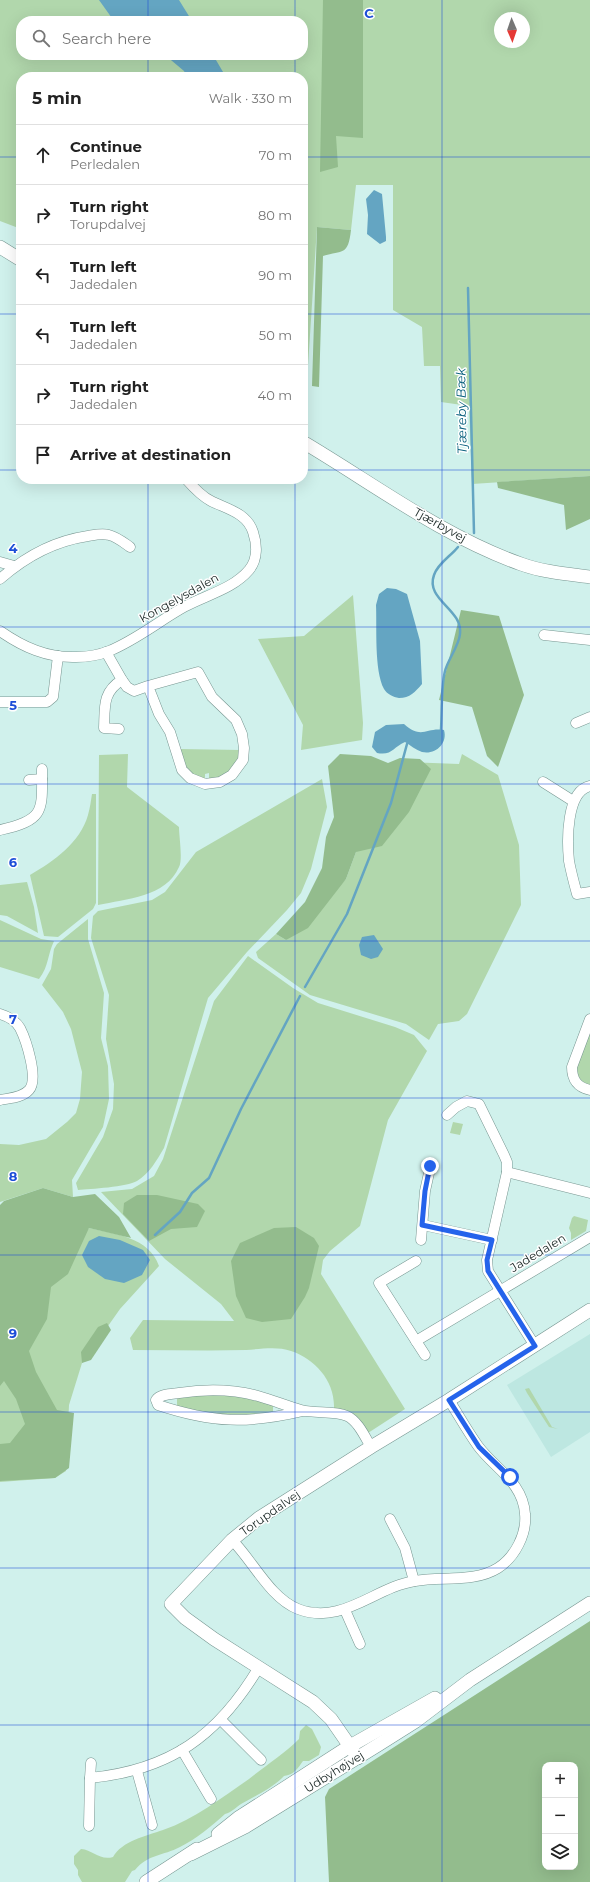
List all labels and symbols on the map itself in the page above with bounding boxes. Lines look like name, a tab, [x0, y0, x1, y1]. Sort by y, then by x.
text: C	[364, 5, 374, 21]
north arrow	[494, 12, 530, 48]
water label: Tjæreby Bæk	[452, 367, 470, 454]
street label: Tjærbyvej	[411, 504, 469, 545]
text: 4	[9, 540, 18, 556]
street label: Kongelysdalen	[136, 570, 221, 626]
text: 5	[9, 697, 17, 713]
text: 6	[9, 854, 18, 870]
text: 7	[9, 1011, 17, 1027]
route end	[421, 1157, 439, 1175]
text: 8	[9, 1168, 18, 1184]
street label: Jadedalen	[506, 1230, 568, 1276]
text: 9	[9, 1325, 17, 1341]
route start	[501, 1468, 519, 1486]
street label: Torupdalvej	[237, 1486, 303, 1539]
street label: Udbyhøjvej	[301, 1747, 366, 1796]

